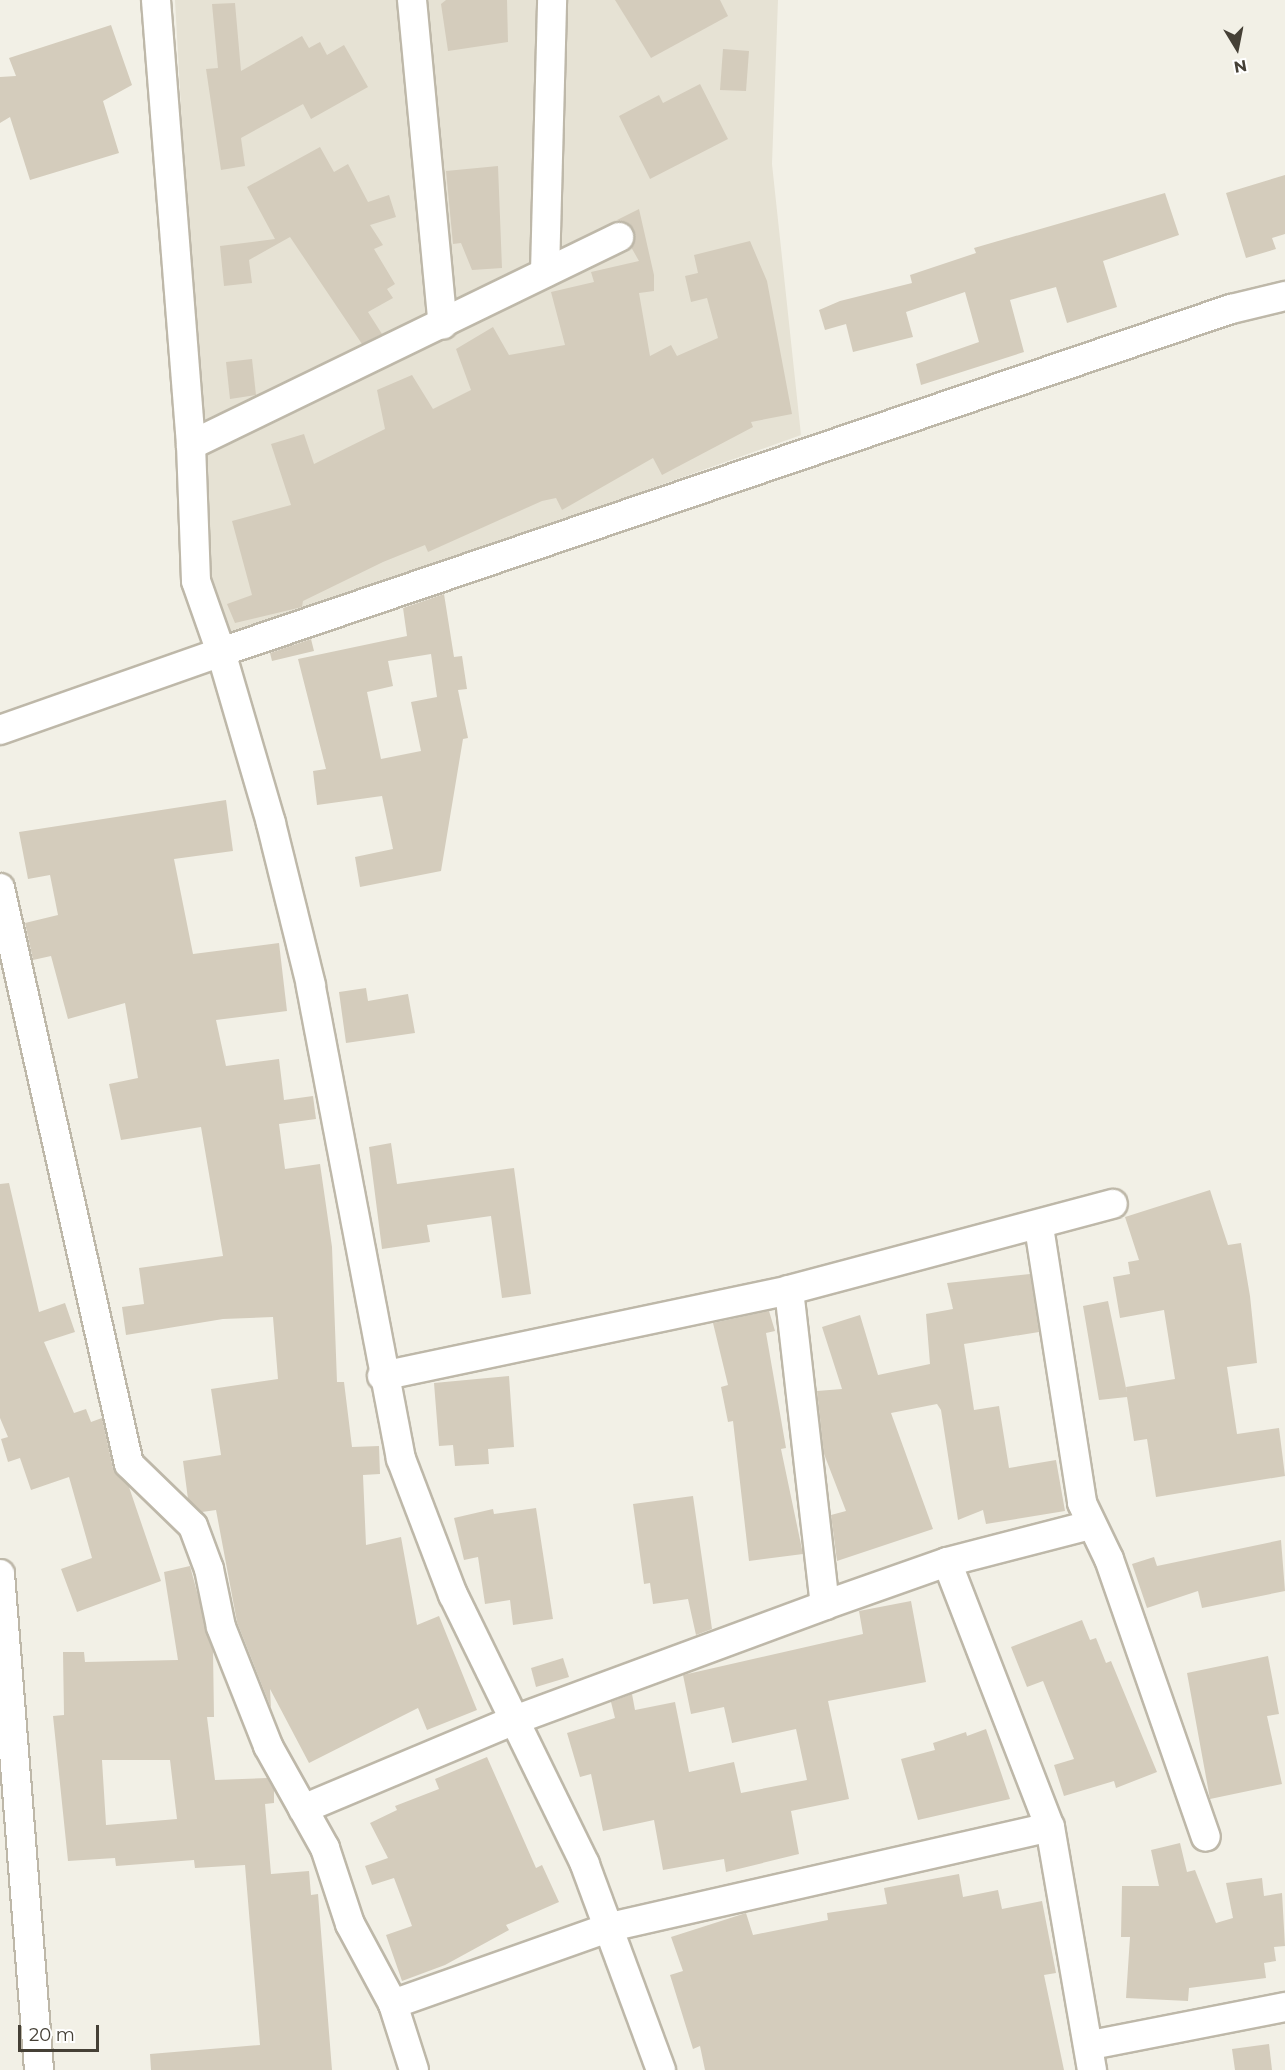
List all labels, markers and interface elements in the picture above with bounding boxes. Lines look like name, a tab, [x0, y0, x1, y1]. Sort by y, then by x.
north arrow	[1207, 18, 1267, 78]
text: N	[1232, 56, 1248, 77]
scale bar	[21, 2013, 102, 2051]
text: 20 m	[29, 2024, 75, 2046]

